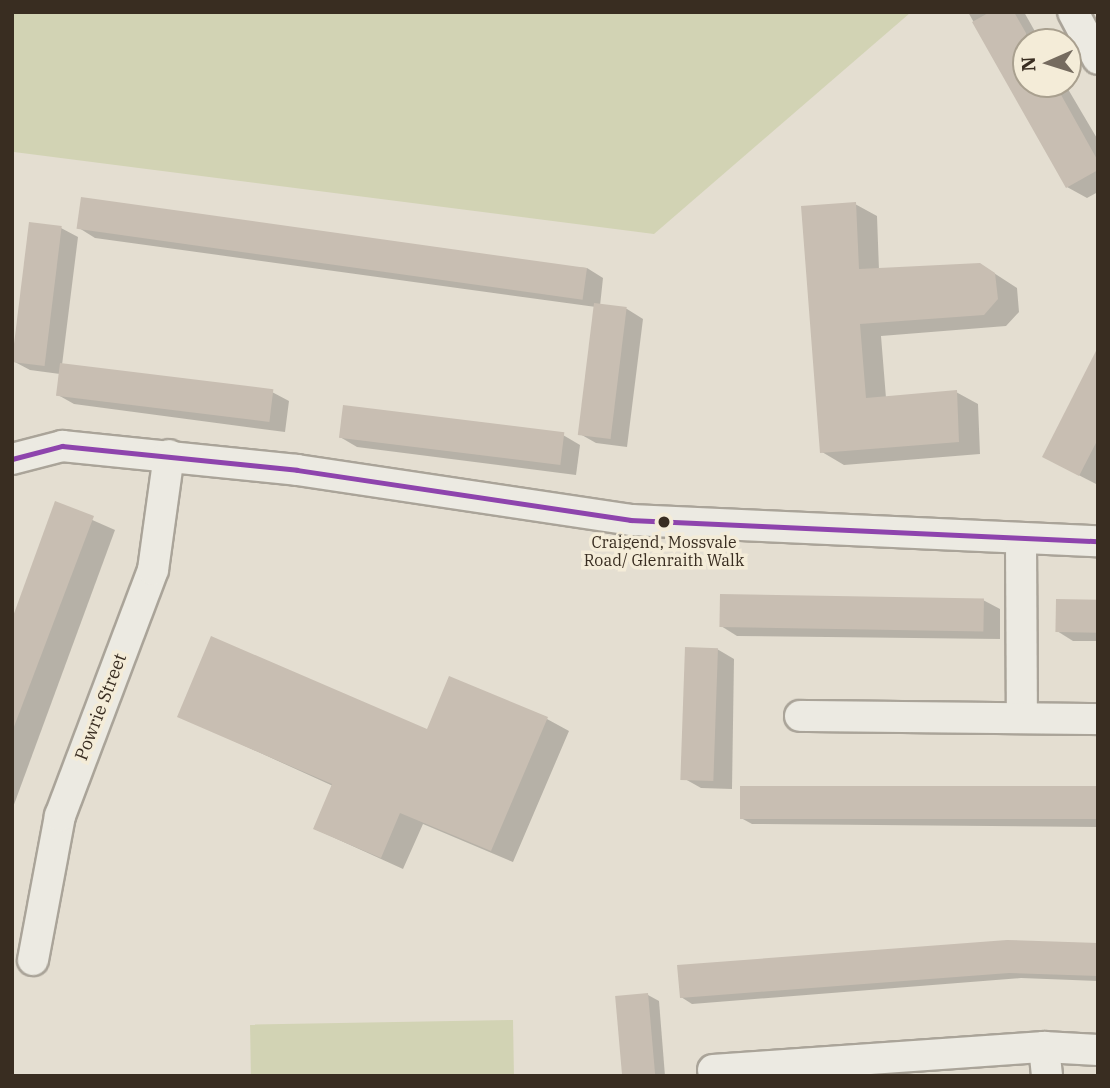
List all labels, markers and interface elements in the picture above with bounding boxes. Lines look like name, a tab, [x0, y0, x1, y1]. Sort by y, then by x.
north arrow	[1012, 28, 1082, 98]
text: N	[1016, 56, 1040, 72]
marker: Craigend, Mossvale Road/ Glenraith Walk	[657, 515, 671, 529]
place label: Craigend, Mossvale Road/ Glenraith Walk	[584, 532, 744, 570]
street label: Powrie Street	[71, 650, 131, 764]

